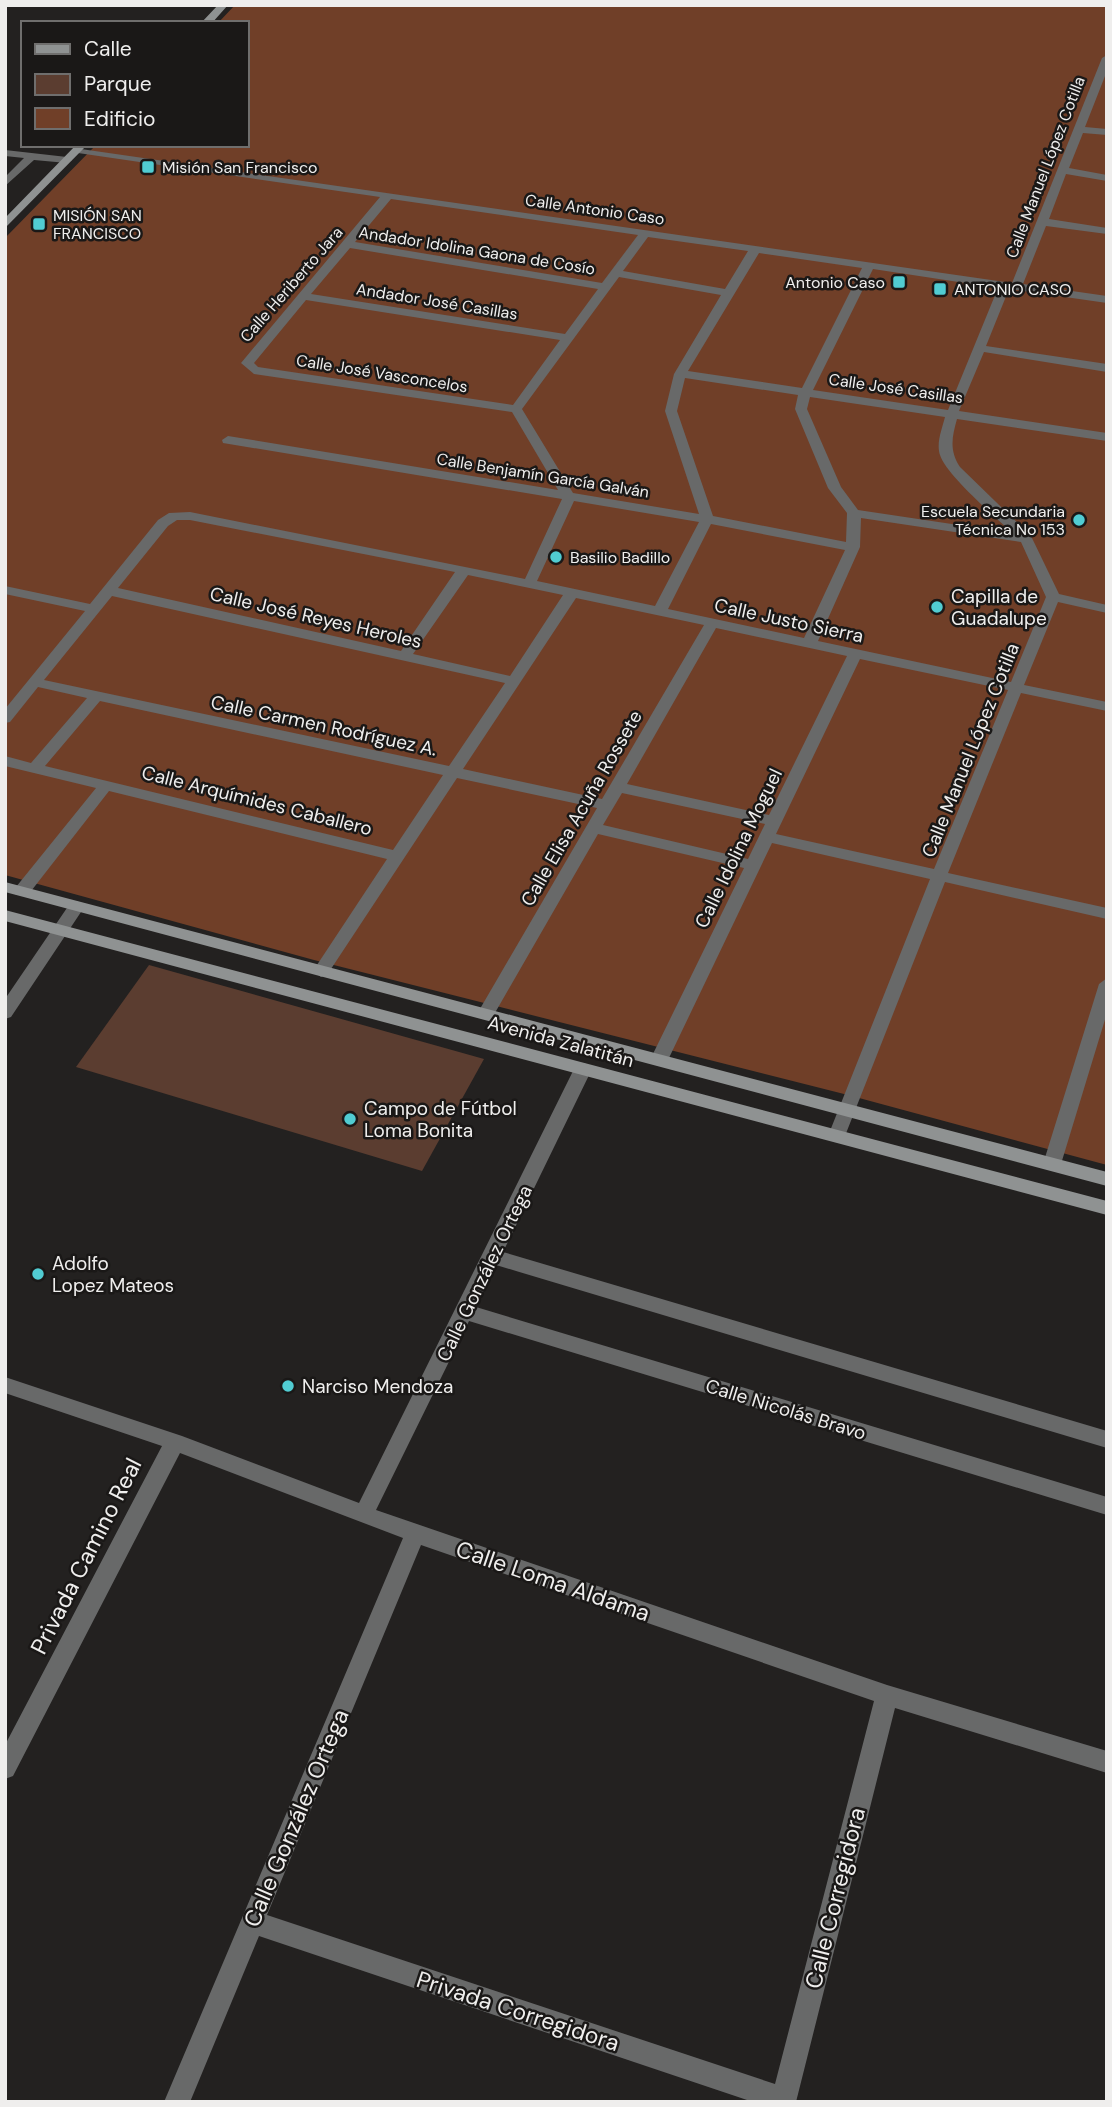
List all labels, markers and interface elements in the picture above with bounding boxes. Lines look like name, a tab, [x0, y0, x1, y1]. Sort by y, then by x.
legend	[21, 21, 248, 147]
text: Calle	[84, 35, 132, 63]
text: Parque	[84, 70, 152, 98]
street label: Calle Manuel López Cotilla	[1001, 73, 1090, 261]
text: Edificio	[84, 105, 155, 133]
place label: Misión San Francisco	[162, 157, 318, 178]
marker: Misión San Francisco	[140, 159, 156, 175]
street label: Calle Antonio Caso	[524, 189, 666, 230]
place label: MISIÓN SAN FRANCISCO	[53, 205, 142, 244]
marker: MISIÓN SAN FRANCISCO	[31, 216, 47, 232]
street label: Andador Idolina Gaona de Cosío	[357, 221, 597, 280]
street label: Calle Heriberto Jara	[235, 222, 347, 347]
place label: Antonio Caso	[785, 272, 885, 293]
marker: Antonio Caso	[891, 274, 907, 290]
street label: Andador José Casillas	[355, 278, 519, 325]
place label: ANTONIO CASO	[954, 279, 1071, 300]
marker: ANTONIO CASO	[932, 281, 948, 297]
street label: Calle José Vasconcelos	[295, 350, 469, 397]
street label: Calle José Casillas	[827, 369, 964, 408]
street label: Calle Benjamín García Galván	[435, 448, 651, 503]
place label: Escuela Secundaria Técnica No 153	[921, 501, 1065, 540]
marker: Escuela Secundaria Técnica No 153	[1071, 512, 1087, 528]
place label: Basilio Badillo	[570, 547, 670, 568]
marker: Basilio Badillo	[548, 549, 564, 565]
street label: Calle José Reyes Heroles	[207, 581, 424, 654]
place label: Capilla de Guadalupe	[951, 584, 1047, 631]
street label: Calle Justo Sierra	[712, 592, 866, 649]
marker: Capilla de Guadalupe	[929, 599, 945, 615]
street label: Calle Manuel López Cotilla	[916, 639, 1025, 861]
street label: Calle Carmen Rodríguez A.	[209, 689, 439, 762]
street label: Calle Elisa Acuña Rossete	[515, 706, 648, 911]
street label: Calle Arquímides Caballero	[139, 760, 375, 841]
street label: Calle Idolina Moguel	[689, 764, 788, 932]
street label: Avenida Zalatitán	[485, 1010, 637, 1073]
place label: Campo de Fútbol Loma Bonita	[364, 1096, 517, 1143]
marker: Campo de Fútbol Loma Bonita	[342, 1111, 358, 1127]
street label: Calle González Ortega	[431, 1181, 538, 1366]
place label: Adolfo Lopez Mateos	[52, 1251, 174, 1298]
marker: Adolfo Lopez Mateos	[30, 1266, 46, 1282]
street label: Calle Nicolás Bravo	[703, 1373, 869, 1446]
place label: Narciso Mendoza	[302, 1374, 453, 1399]
marker: Narciso Mendoza	[280, 1378, 296, 1394]
street label: Privada Camino Real	[24, 1453, 148, 1659]
street label: Calle Loma Aldama	[452, 1534, 654, 1628]
street label: Calle González Ortega	[236, 1704, 356, 1932]
street label: Calle Corregidora	[798, 1804, 872, 1992]
street label: Privada Corregidora	[413, 1964, 623, 2058]

